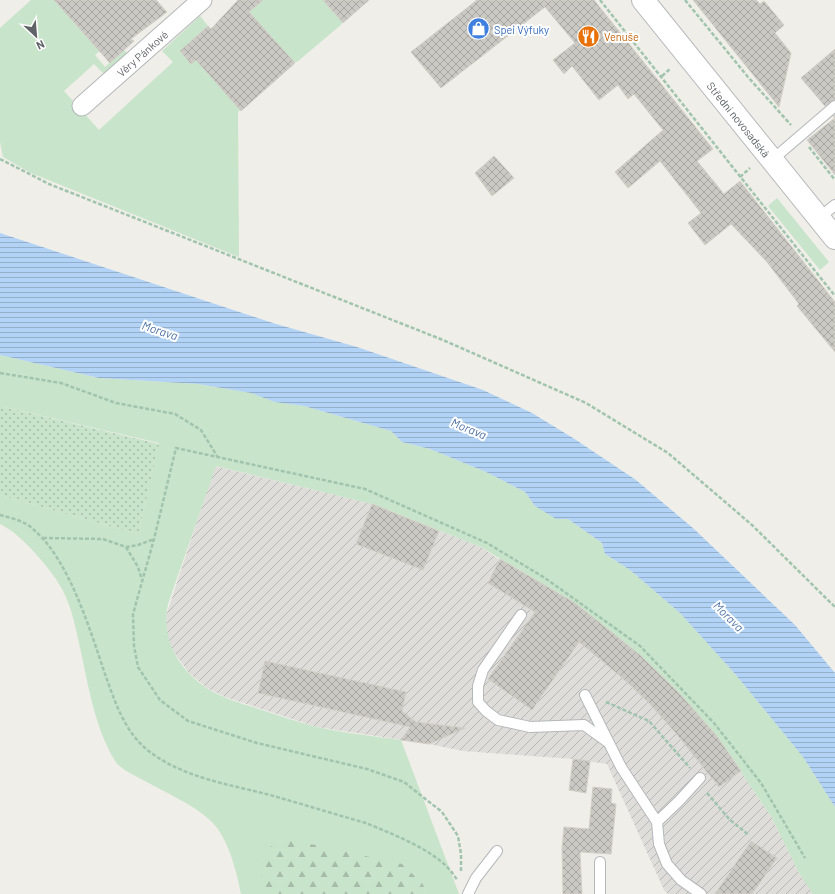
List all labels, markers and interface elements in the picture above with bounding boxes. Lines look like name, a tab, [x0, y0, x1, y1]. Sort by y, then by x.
north arrow	[16, 16, 56, 56]
shop icon: Spei Výfuky	[465, 16, 491, 42]
place label: Spei Výfuky	[494, 23, 549, 36]
restaurant icon: Venuše	[576, 23, 602, 49]
street label: Věry Pánkové	[114, 27, 170, 79]
place label: Venuše	[604, 30, 639, 43]
text: N	[34, 38, 47, 53]
street label: Střední novosadská	[705, 79, 773, 159]
water label: Morava	[140, 318, 180, 342]
water label: Morava	[449, 415, 489, 441]
water label: Morava	[711, 598, 747, 634]

